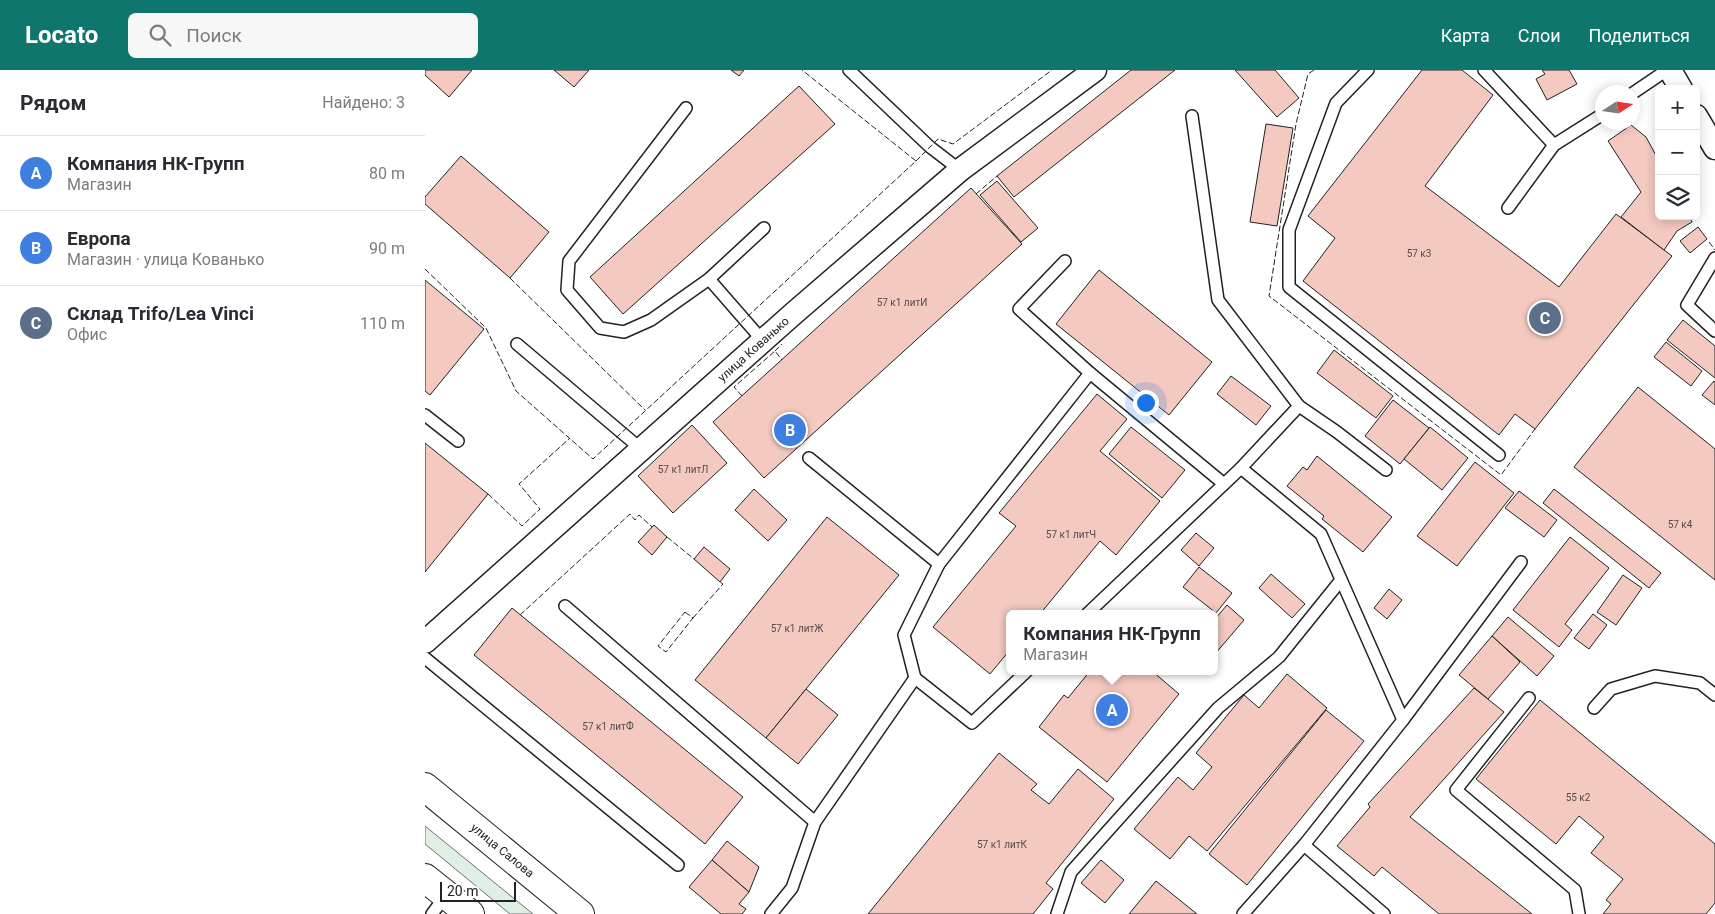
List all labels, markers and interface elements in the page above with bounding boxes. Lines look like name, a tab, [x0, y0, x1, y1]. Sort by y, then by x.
search box	[128, 13, 478, 58]
text: Locato	[25, 21, 98, 49]
icon: search	[146, 21, 174, 49]
text: Поиск	[186, 24, 242, 47]
text: Карта	[1441, 25, 1490, 46]
text: Слои	[1518, 25, 1561, 46]
text: Поделиться	[1589, 25, 1690, 46]
north arrow	[1595, 85, 1640, 130]
map controls	[1655, 85, 1700, 220]
button: +	[1655, 85, 1700, 130]
text: Рядом	[20, 91, 86, 115]
text: Найдено: 3	[322, 93, 405, 112]
button: −	[1655, 130, 1700, 175]
text: Компания НК-Групп	[67, 152, 245, 175]
text: A	[31, 164, 41, 183]
text: 80 m	[369, 164, 405, 183]
text: Магазин	[67, 175, 132, 194]
button: layers	[1655, 175, 1700, 220]
text: Европа	[67, 227, 131, 250]
text: B	[31, 239, 41, 258]
text: 90 m	[369, 239, 405, 258]
house number: 57 к3	[1407, 248, 1431, 259]
text: Магазин · улица Кованько	[67, 250, 264, 269]
house number: 57 к1 литИ	[877, 297, 927, 308]
pin: C	[1529, 299, 1561, 337]
text: Склад Trifo/Lea Vinci	[67, 302, 254, 325]
text: C	[31, 314, 41, 333]
text: 110 m	[360, 314, 405, 333]
street label: улица Кованько	[715, 314, 792, 385]
text: Офис	[67, 325, 107, 344]
your location	[1133, 390, 1159, 416]
pin: B	[774, 411, 806, 449]
house number: 57 к1 литЛ	[658, 464, 708, 475]
house number: 57 к4	[1668, 519, 1693, 530]
house number: 57 к1 литЧ	[1046, 529, 1096, 540]
popup	[1006, 610, 1218, 675]
text: Компания НК-Групп	[1023, 622, 1201, 645]
house number: 57 к1 литЖ	[771, 623, 824, 634]
text: Магазин	[1023, 645, 1088, 664]
pin: A	[1096, 691, 1128, 729]
house number: 57 к1 литФ	[582, 720, 634, 732]
house number: 55 к2	[1566, 792, 1591, 803]
street label: улица Салова	[468, 820, 537, 880]
house number: 57 к1 литК	[977, 839, 1028, 850]
scale bar	[440, 879, 516, 902]
text: 20 m	[447, 883, 479, 899]

